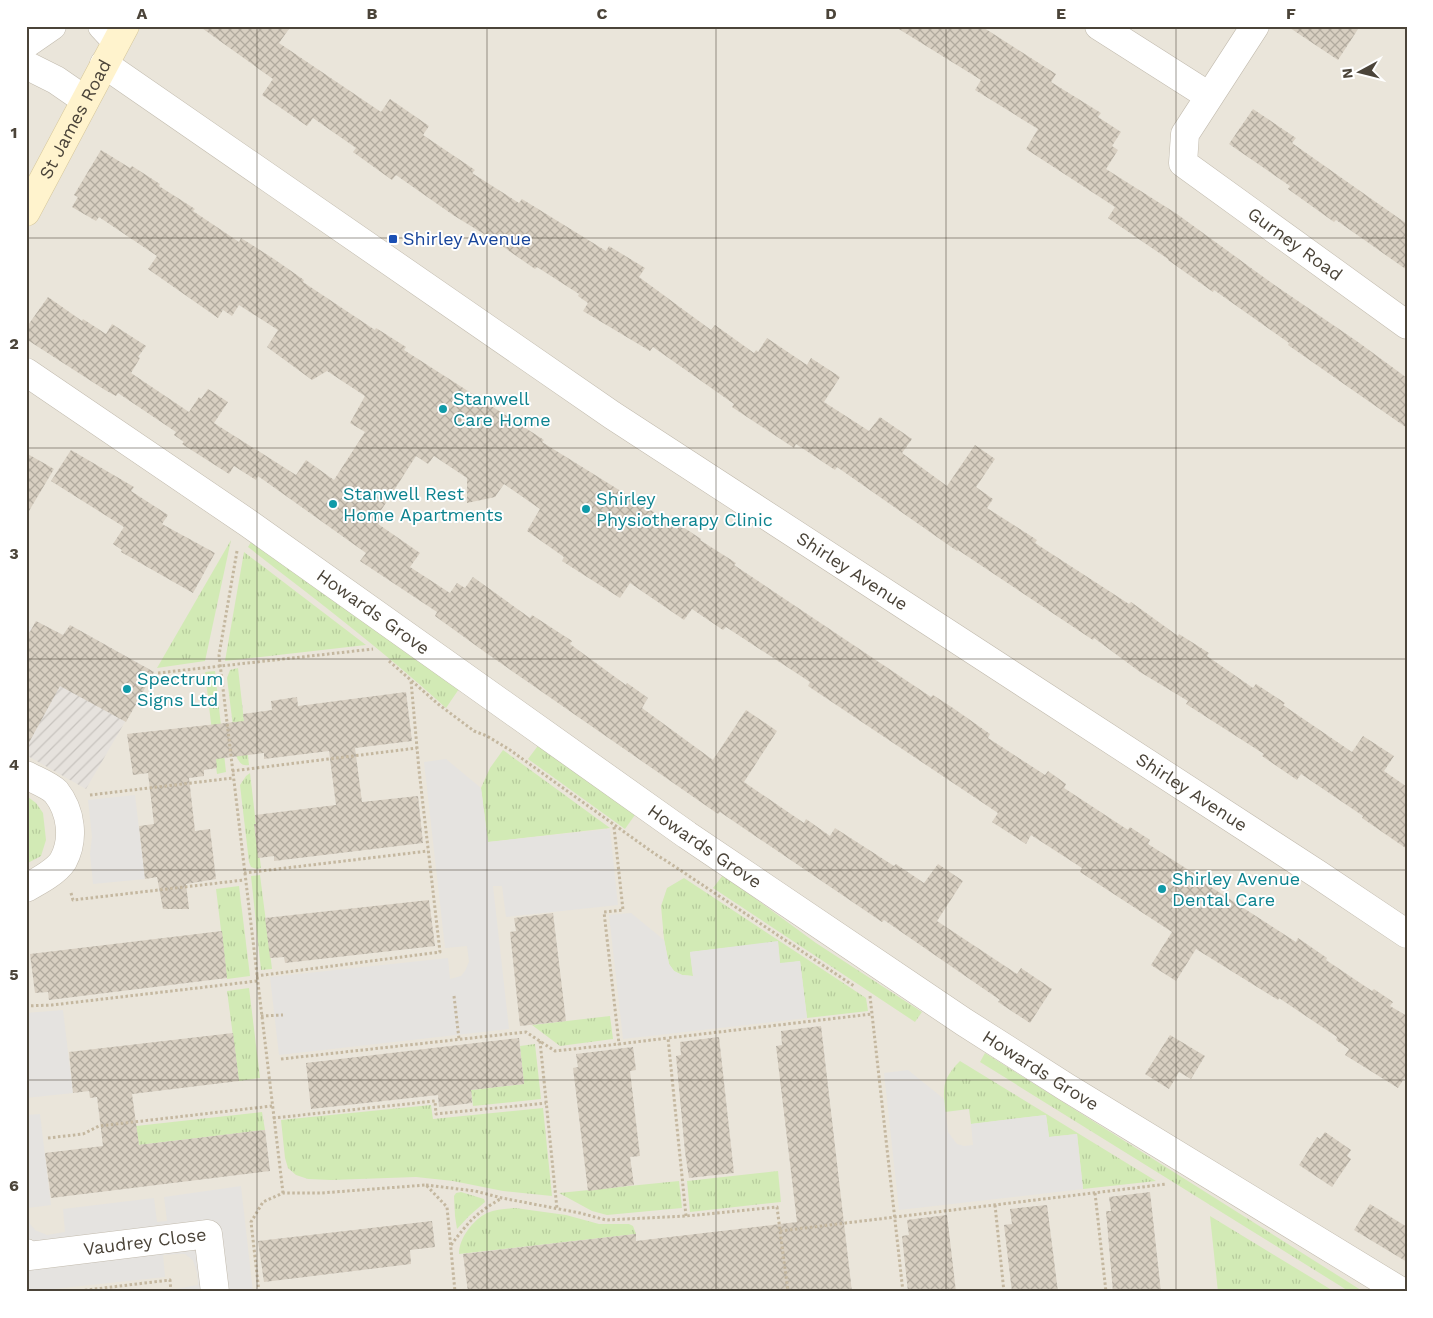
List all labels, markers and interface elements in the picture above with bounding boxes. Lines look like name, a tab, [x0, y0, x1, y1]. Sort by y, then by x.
text: A	[137, 4, 148, 23]
text: B	[367, 4, 378, 23]
text: C	[597, 4, 608, 23]
text: D	[825, 4, 837, 23]
text: E	[1056, 4, 1066, 23]
text: F	[1286, 4, 1296, 23]
north arrow	[1336, 48, 1386, 98]
street label: St James Road	[35, 56, 115, 182]
text: N	[1339, 67, 1356, 80]
text: 1	[11, 123, 17, 142]
street label: Gurney Road	[1244, 202, 1347, 285]
place label: Shirley Avenue	[403, 228, 531, 249]
marker: Shirley Avenue	[387, 233, 399, 245]
text: 2	[9, 334, 19, 353]
place label: Stanwell Care Home	[453, 388, 551, 430]
marker: Stanwell Care Home	[437, 403, 449, 415]
place label: Stanwell Rest Home Apartments	[343, 483, 503, 525]
place label: Shirley Physiotherapy Clinic	[596, 488, 773, 530]
marker: Stanwell Rest Home Apartments	[327, 498, 339, 510]
marker: Shirley Physiotherapy Clinic	[580, 503, 592, 515]
street label: Shirley Avenue	[793, 527, 912, 615]
text: 3	[9, 544, 19, 563]
street label: Howards Grove	[313, 564, 434, 659]
place label: Spectrum Signs Ltd	[137, 668, 223, 710]
marker: Spectrum Signs Ltd	[121, 683, 133, 695]
street label: Shirley Avenue	[1132, 748, 1251, 836]
text: 4	[9, 755, 19, 774]
street label: Howards Grove	[644, 800, 766, 892]
place label: Shirley Avenue Dental Care	[1172, 868, 1300, 910]
marker: Shirley Avenue Dental Care	[1156, 883, 1168, 895]
text: 5	[9, 965, 19, 984]
street label: Howards Grove	[979, 1026, 1103, 1115]
text: 6	[9, 1176, 19, 1195]
street label: Vaudrey Close	[82, 1223, 208, 1259]

